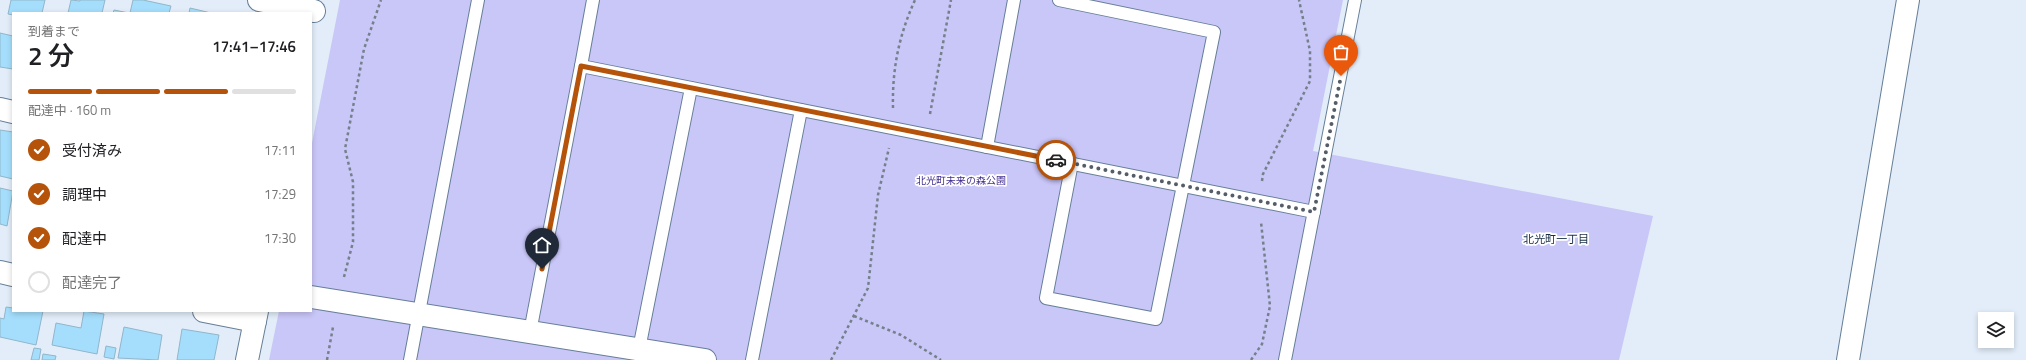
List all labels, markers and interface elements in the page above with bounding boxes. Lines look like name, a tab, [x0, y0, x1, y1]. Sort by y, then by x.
text: 到着まで	[28, 21, 80, 41]
text: 17:41–17:46	[212, 35, 296, 58]
pin	[1324, 35, 1358, 76]
text: 2 分	[28, 36, 74, 75]
icon: bag	[1330, 41, 1352, 63]
text: 配達中 · 160 m	[28, 100, 111, 120]
icon: check	[28, 139, 50, 161]
text: 受付済み	[62, 139, 122, 162]
text: 17:11	[264, 140, 296, 160]
courier	[1036, 140, 1076, 180]
icon: car	[1045, 149, 1067, 171]
park label: 北光町未来の森公園	[916, 173, 1006, 188]
icon: check	[28, 183, 50, 205]
text: 調理中	[62, 183, 107, 206]
text: 17:29	[264, 184, 296, 204]
icon: check	[28, 227, 50, 249]
text: 配達中	[62, 227, 107, 250]
text: 17:30	[264, 228, 296, 248]
pin	[525, 228, 559, 269]
district label: 北光町一丁目	[1523, 231, 1589, 247]
icon: home	[531, 234, 553, 256]
text: 配達完了	[62, 271, 122, 294]
map controls	[1978, 312, 2014, 348]
button: layers	[1978, 312, 2014, 348]

